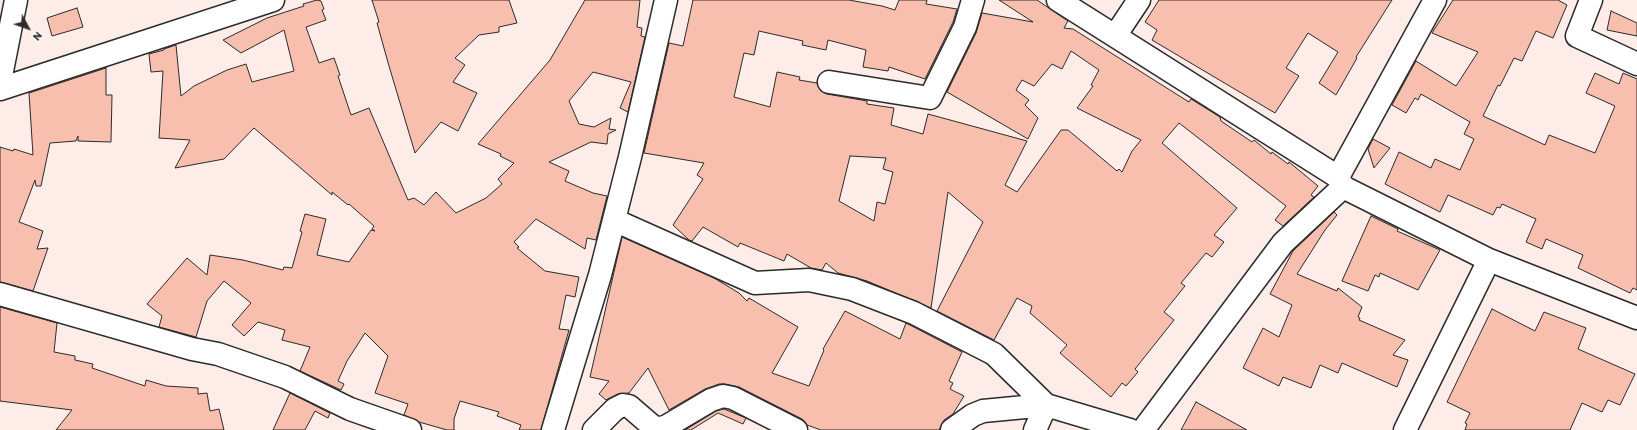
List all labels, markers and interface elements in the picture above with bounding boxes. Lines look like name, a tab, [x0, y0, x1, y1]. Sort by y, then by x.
north arrow	[8, 8, 48, 48]
text: N	[30, 29, 45, 43]

